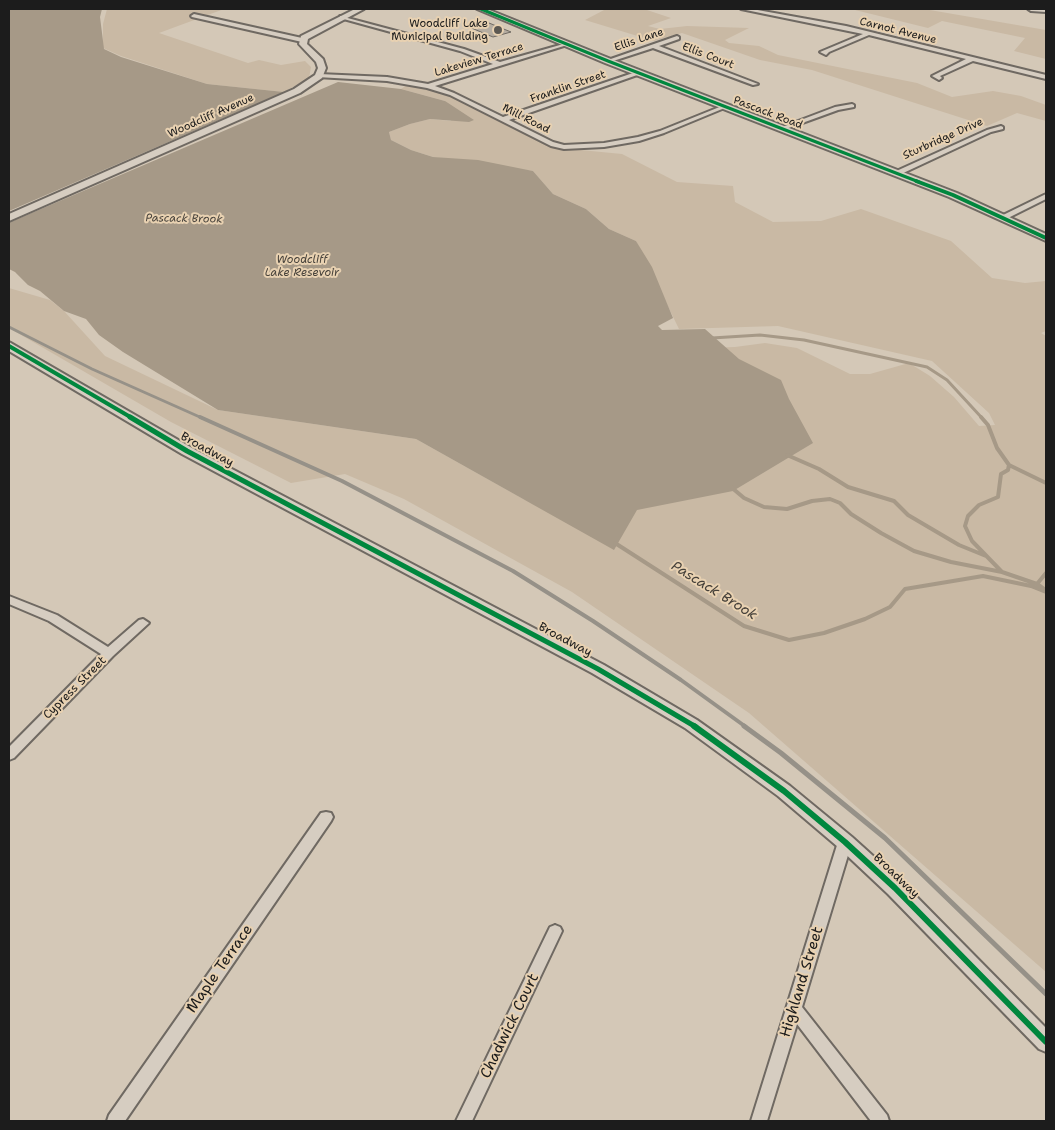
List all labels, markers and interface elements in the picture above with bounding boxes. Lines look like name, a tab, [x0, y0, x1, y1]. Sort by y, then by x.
street label: Carnot Avenue	[858, 15, 938, 47]
place label: Woodcliff Lake Municipal Building	[391, 17, 488, 43]
marker: Woodcliff Lake Municipal Building	[492, 24, 504, 36]
street label: Ellis Lane	[613, 25, 665, 55]
street label: Lakeview Terrace	[433, 40, 525, 80]
street label: Ellis Court	[680, 40, 736, 72]
street label: Franklin Street	[529, 68, 607, 106]
street label: Woodcliff Avenue	[166, 91, 256, 141]
street label: Pascack Road	[732, 94, 804, 132]
street label: Mill Road	[500, 101, 552, 137]
street label: Sturbridge Drive	[901, 115, 985, 163]
water label: Pascack Brook	[145, 212, 223, 226]
water label: Woodcliff Lake Resevoir	[265, 253, 339, 279]
street label: Broadway	[178, 430, 236, 470]
water label: Pascack Brook	[668, 558, 760, 624]
street label: Broadway	[536, 620, 594, 660]
street label: Cypress Street	[41, 654, 109, 722]
street label: Broadway	[870, 850, 922, 902]
street label: Maple Terrace	[183, 921, 257, 1017]
street label: Highland Street	[777, 924, 827, 1040]
street label: Chadwick Court	[477, 971, 543, 1081]

